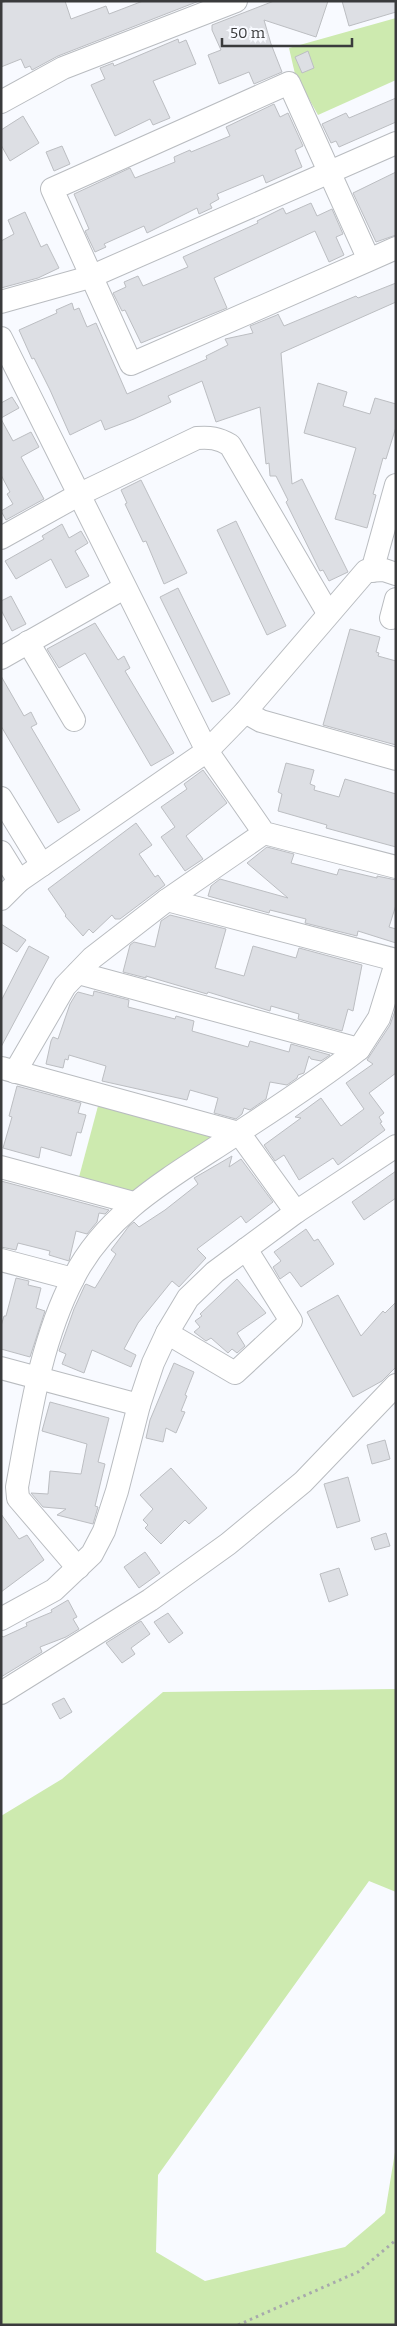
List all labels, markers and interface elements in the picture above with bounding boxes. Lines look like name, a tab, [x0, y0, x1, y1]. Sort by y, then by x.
scale bar	[222, 15, 352, 47]
text: 50 m	[230, 24, 266, 42]

